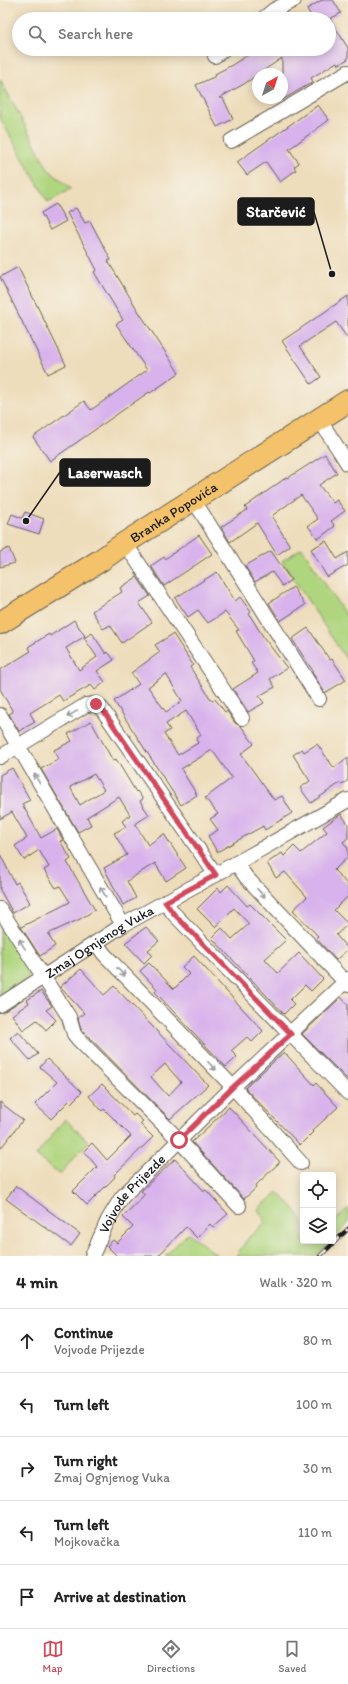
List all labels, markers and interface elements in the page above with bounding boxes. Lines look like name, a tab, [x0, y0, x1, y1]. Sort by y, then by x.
search box	[12, 12, 336, 56]
icon: search	[26, 23, 48, 45]
text: Search here	[58, 25, 133, 43]
north arrow	[252, 68, 288, 104]
callout: Starčević	[238, 198, 314, 225]
text: Starčević	[246, 203, 306, 221]
callout: Laserwasch	[60, 459, 150, 486]
text: Laserwasch	[68, 464, 143, 482]
street label: Branka Popovića	[127, 478, 221, 546]
route end	[87, 695, 105, 713]
one-way arrow	[66, 710, 78, 718]
one-way arrow	[33, 773, 41, 785]
one-way arrow	[99, 887, 107, 898]
one-way arrow	[256, 888, 266, 898]
street label: Zmaj Ognjenog Vuka	[42, 901, 157, 982]
one-way arrow	[18, 939, 26, 950]
one-way arrow	[117, 967, 126, 977]
one-way arrow	[207, 1061, 217, 1071]
route start	[170, 1131, 188, 1149]
street label: Vojvode Prijezde	[95, 1150, 169, 1236]
map controls	[300, 1172, 336, 1244]
button: locate	[300, 1172, 336, 1208]
button: layers	[300, 1208, 336, 1244]
text: 4 min	[16, 1272, 58, 1292]
text: Walk · 320 m	[260, 1275, 332, 1290]
text: Continue	[54, 1324, 113, 1342]
icon: ahead	[16, 1330, 38, 1352]
text: 80 m	[303, 1333, 332, 1348]
text: Vojvode Prijezde	[54, 1342, 145, 1357]
icon: left	[16, 1394, 38, 1416]
text: Turn left	[54, 1396, 109, 1414]
text: 100 m	[296, 1397, 332, 1412]
text: Turn right	[54, 1452, 118, 1470]
icon: right	[16, 1458, 38, 1480]
text: 30 m	[303, 1461, 332, 1476]
text: Zmaj Ognjenog Vuka	[54, 1470, 170, 1485]
text: Turn left	[54, 1516, 109, 1534]
icon: left	[16, 1522, 38, 1544]
text: 110 m	[298, 1525, 332, 1540]
text: Mojkovačka	[54, 1534, 120, 1549]
icon: arrive	[16, 1586, 38, 1608]
text: Arrive at destination	[54, 1588, 186, 1606]
tab: Map	[42, 1638, 64, 1675]
tab: Directions	[147, 1638, 195, 1675]
tab: Saved	[278, 1638, 306, 1675]

